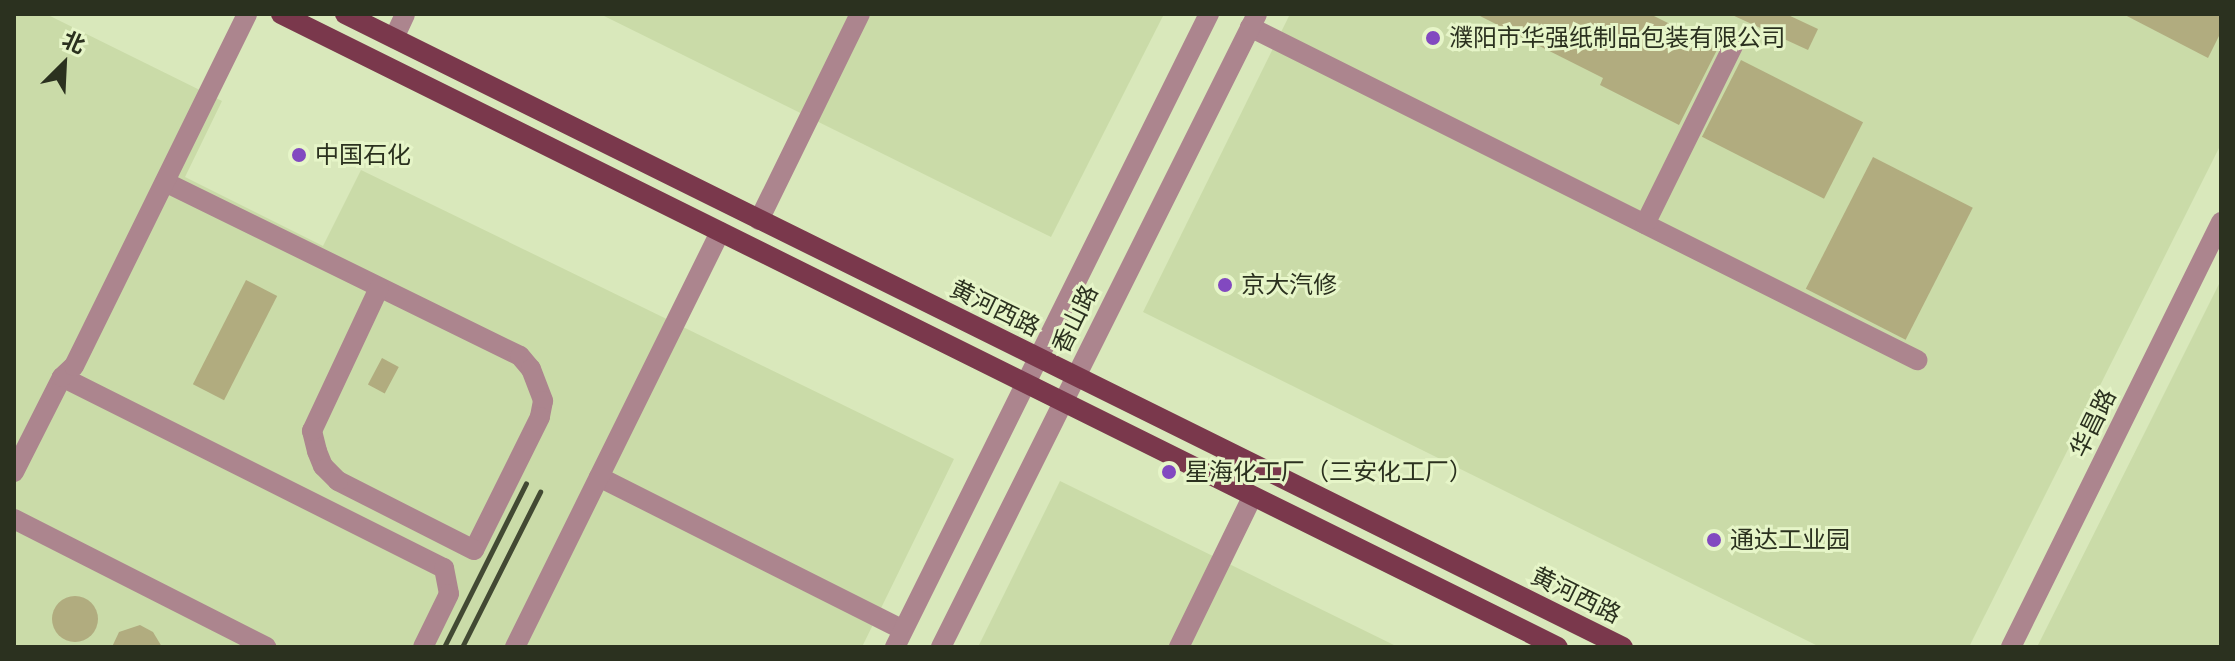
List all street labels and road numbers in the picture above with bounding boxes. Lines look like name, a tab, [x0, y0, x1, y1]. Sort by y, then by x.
street label: 黄河西路	[946, 274, 1044, 342]
street label: 香山路	[1046, 280, 1104, 358]
street label: 华昌路	[2064, 384, 2122, 462]
street label: 黄河西路	[1527, 561, 1625, 629]

